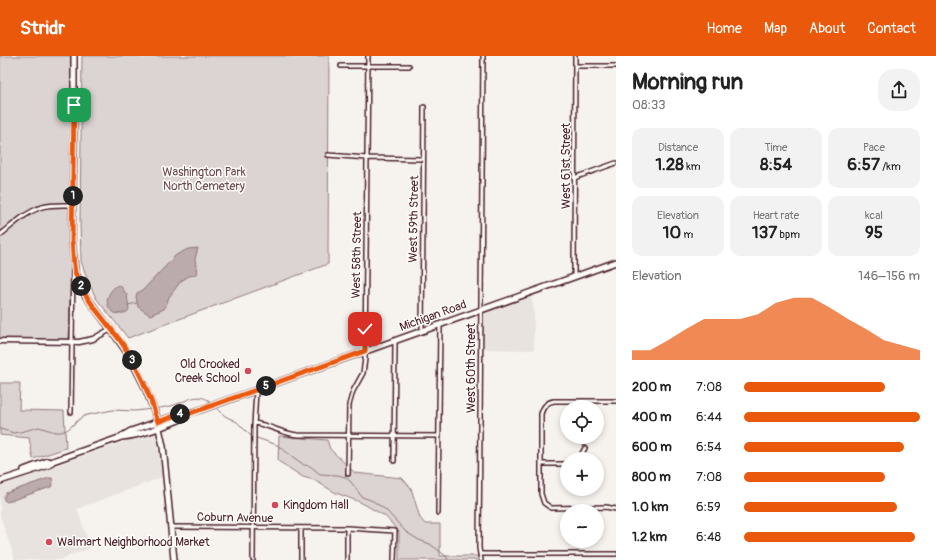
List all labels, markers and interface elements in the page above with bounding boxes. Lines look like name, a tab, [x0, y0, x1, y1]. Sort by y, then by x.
text: Stridr	[20, 16, 65, 40]
text: Home	[707, 20, 742, 37]
text: Map	[764, 20, 787, 37]
text: About	[809, 20, 845, 37]
text: Contact	[867, 20, 916, 37]
text: Morning run	[632, 68, 743, 96]
button: share	[878, 69, 920, 111]
pin	[57, 88, 91, 122]
icon: arrive	[63, 94, 85, 116]
text: 08:33	[632, 97, 665, 113]
street label: West 61st Street	[559, 123, 574, 209]
text: Distance	[658, 141, 698, 154]
text: Time	[765, 141, 788, 154]
text: Pace	[863, 141, 885, 154]
text: 1.28	[655, 154, 684, 175]
text: 8:54	[760, 154, 792, 175]
text: 6:57	[847, 154, 880, 175]
text: km	[684, 160, 701, 173]
text: /km	[880, 160, 901, 173]
park label: Washington Park North Cemetery	[162, 165, 246, 194]
street label: West 59th Street	[406, 175, 422, 263]
pin: 1	[63, 186, 83, 206]
text: 1	[71, 189, 75, 202]
text: Elevation	[657, 209, 699, 222]
text: Heart rate	[753, 209, 799, 222]
text: kcal	[865, 209, 883, 222]
street label: West 58th Street	[349, 211, 365, 299]
text: 10	[663, 222, 681, 243]
text: 137	[752, 222, 777, 243]
text: 95	[865, 222, 883, 243]
text: m	[681, 228, 693, 241]
text: bpm	[777, 228, 800, 241]
text: Elevation	[632, 268, 682, 284]
text: 146–156 m	[858, 268, 920, 284]
pin: 2	[71, 276, 91, 296]
text: 2	[78, 279, 84, 292]
street label: Michigan Road	[397, 297, 469, 335]
pin	[348, 312, 382, 346]
icon: check	[354, 318, 376, 340]
street label: West 60th Street	[464, 323, 479, 413]
pin: 3	[122, 350, 142, 370]
text: 3	[129, 353, 135, 366]
place label: Old Crooked Creek School	[175, 357, 240, 386]
marker: Old Crooked Creek School	[243, 366, 253, 376]
pin: 5	[256, 376, 276, 396]
text: 5	[263, 379, 269, 392]
text: 200 m	[632, 379, 671, 395]
text: 7:08	[696, 379, 722, 395]
map controls	[560, 400, 604, 548]
button: locate	[560, 400, 604, 444]
pin: 4	[170, 404, 190, 424]
text: 4	[177, 407, 183, 420]
text: 400 m	[632, 409, 672, 425]
text: 6:44	[696, 409, 722, 425]
text: 600 m	[632, 439, 672, 455]
text: 6:54	[696, 439, 722, 455]
button: +	[560, 452, 604, 496]
text: 800 m	[632, 469, 671, 485]
text: 7:08	[696, 469, 722, 485]
place label: Kingdom Hall	[283, 498, 349, 513]
text: 1.0 km	[632, 499, 669, 515]
text: 6:59	[696, 499, 721, 515]
marker: Kingdom Hall	[270, 500, 280, 510]
button: −	[560, 504, 604, 548]
street label: Coburn Avenue	[197, 510, 273, 526]
text: 1.2 km	[632, 529, 667, 545]
text: 6:48	[696, 529, 721, 545]
place label: Walmart Neighborhood Market	[57, 535, 210, 550]
marker: Walmart Neighborhood Market	[44, 537, 54, 547]

